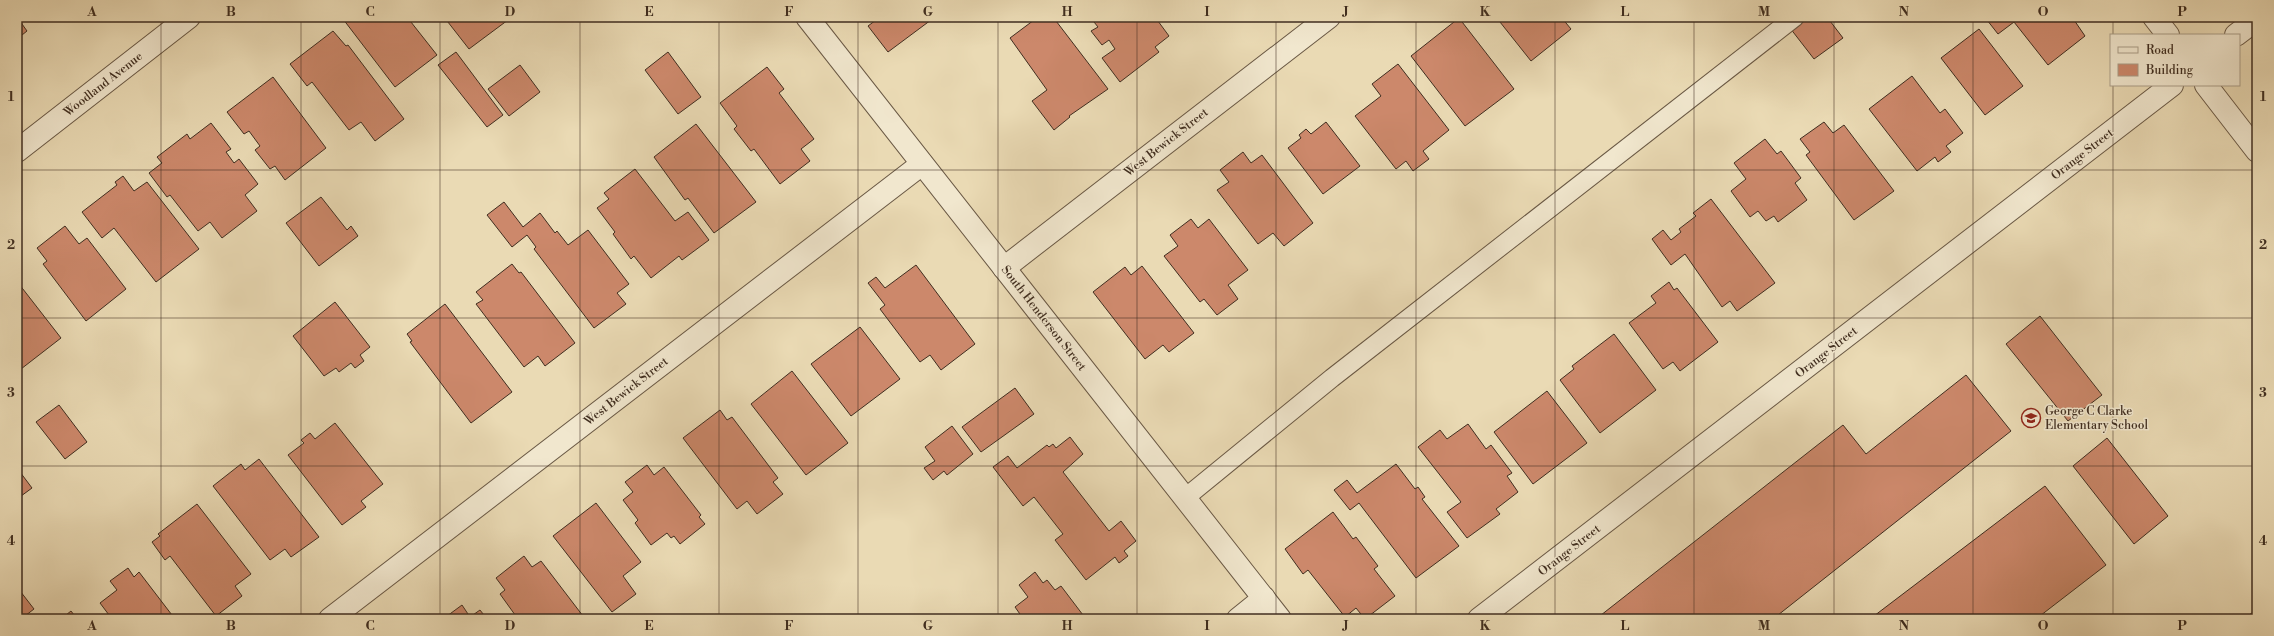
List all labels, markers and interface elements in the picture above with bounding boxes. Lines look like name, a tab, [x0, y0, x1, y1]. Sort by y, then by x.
text: A	[86, 4, 97, 20]
text: B	[226, 4, 236, 20]
text: C	[365, 4, 375, 20]
text: D	[505, 4, 515, 20]
text: E	[644, 4, 654, 20]
text: F	[784, 4, 794, 20]
text: G	[923, 4, 934, 20]
text: H	[1062, 4, 1073, 20]
text: I	[1204, 4, 1210, 20]
text: J	[1341, 4, 1349, 20]
text: K	[1480, 4, 1491, 20]
text: L	[1621, 4, 1630, 20]
text: M	[1758, 4, 1770, 20]
text: N	[1899, 4, 1910, 20]
text: O	[2038, 4, 2049, 20]
text: P	[2177, 4, 2187, 20]
legend	[2110, 34, 2240, 86]
text: Road	[2146, 43, 2174, 58]
street label: Woodland Avenue	[60, 49, 146, 120]
text: Building	[2145, 63, 2194, 78]
text: 1	[8, 89, 15, 105]
text: 1	[2260, 89, 2267, 105]
street label: West Bewick Street	[1121, 105, 1212, 180]
street label: Orange Street	[2048, 125, 2117, 183]
text: 2	[7, 237, 15, 253]
text: 2	[2259, 237, 2267, 253]
street label: South Henderson Street	[998, 263, 1090, 375]
street label: Orange Street	[1792, 323, 1861, 381]
street label: West Bewick Street	[581, 354, 672, 429]
text: 3	[7, 385, 15, 401]
text: 3	[2259, 385, 2267, 401]
place label: George C Clarke Elementary School	[2045, 404, 2149, 433]
school or university icon: George C Clarke Elementary School	[2020, 407, 2042, 429]
street label: Orange Street	[1535, 521, 1604, 579]
text: 4	[7, 533, 16, 549]
text: 4	[2259, 533, 2268, 549]
text: A	[86, 618, 97, 634]
text: B	[226, 618, 236, 634]
text: C	[365, 618, 375, 634]
text: D	[505, 618, 515, 634]
text: E	[644, 618, 654, 634]
text: F	[784, 618, 794, 634]
text: G	[923, 618, 934, 634]
text: H	[1062, 618, 1073, 634]
text: I	[1204, 618, 1210, 634]
text: J	[1341, 618, 1349, 634]
text: K	[1480, 618, 1491, 634]
text: L	[1621, 618, 1630, 634]
text: M	[1758, 618, 1770, 634]
text: N	[1899, 618, 1910, 634]
text: O	[2038, 618, 2049, 634]
text: P	[2177, 618, 2187, 634]

